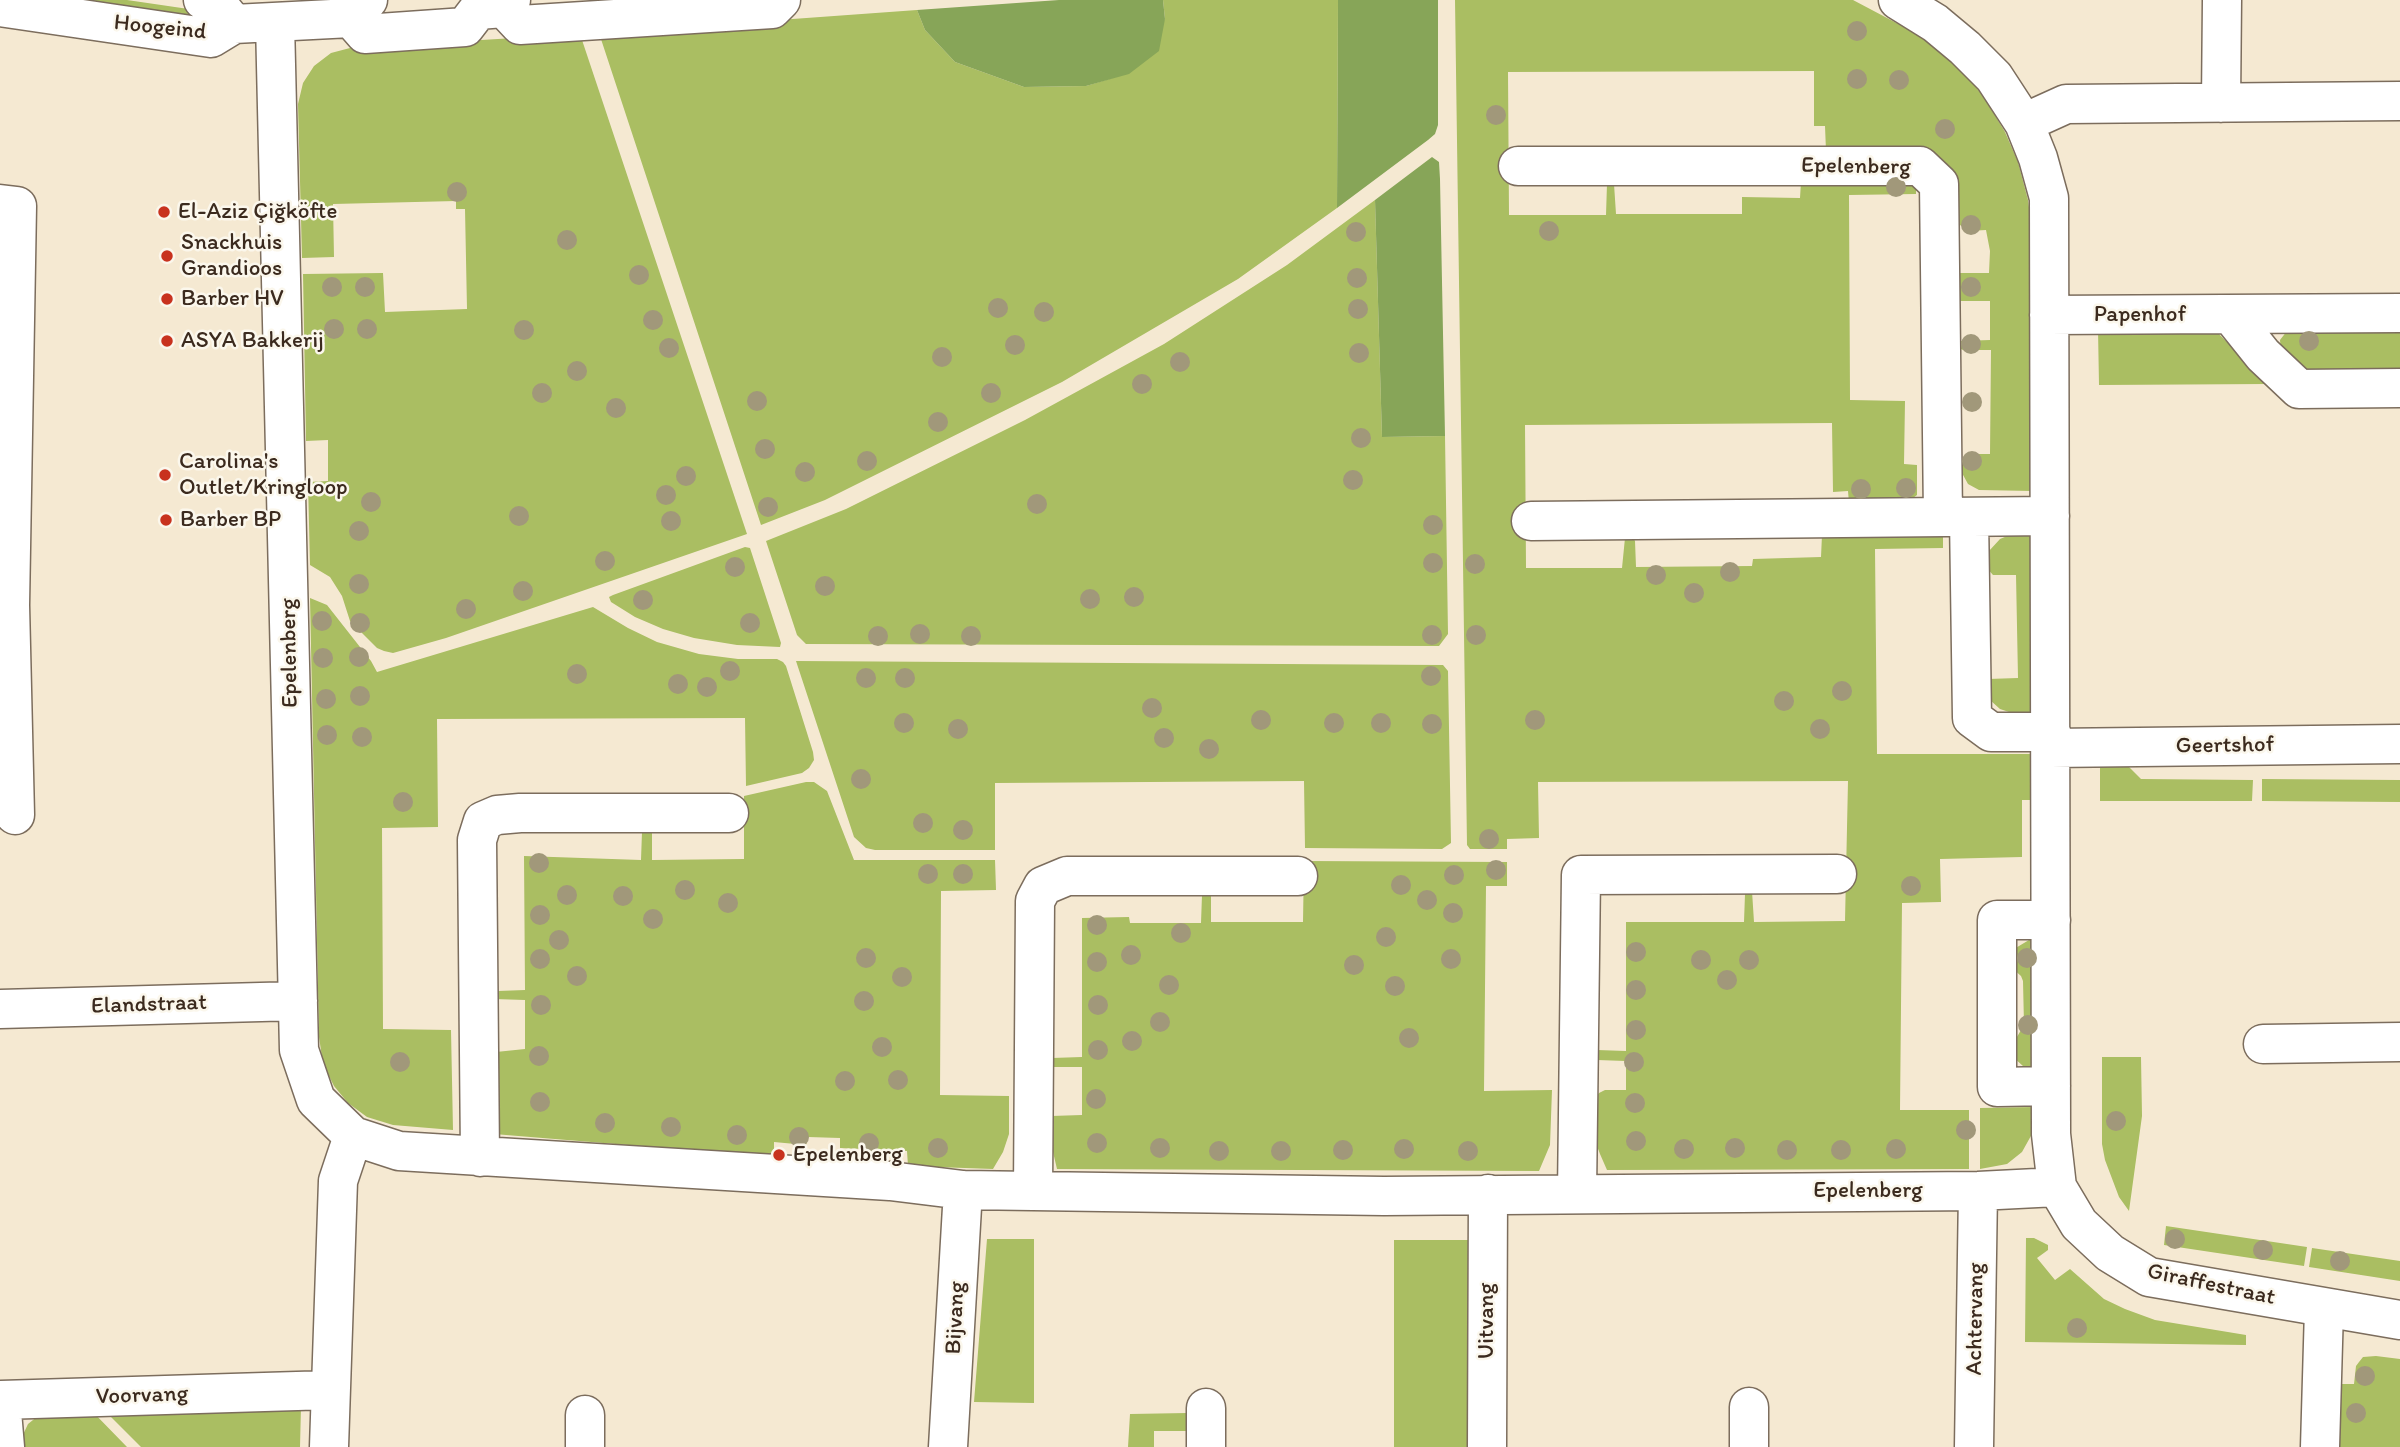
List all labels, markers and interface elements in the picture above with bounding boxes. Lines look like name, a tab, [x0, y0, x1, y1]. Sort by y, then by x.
street label: Hoogeind	[112, 9, 208, 47]
street label: Epelenberg	[1801, 152, 1911, 182]
place label: El-Aziz Çiğköfte	[178, 198, 337, 226]
marker: El-Aziz Çiğköfte	[156, 204, 172, 220]
place label: Snackhuis Grandioos	[181, 229, 282, 283]
marker: Snackhuis Grandioos	[159, 248, 175, 264]
place label: Barber HV	[181, 285, 284, 313]
marker: Barber HV	[159, 291, 175, 307]
street label: Papenhof	[2094, 301, 2186, 329]
place label: ASYA Bakkerij	[181, 327, 324, 355]
marker: ASYA Bakkerij	[159, 333, 175, 349]
place label: Carolina's Outlet/Kringloop	[179, 448, 348, 502]
marker: Carolina's Outlet/Kringloop	[157, 467, 173, 483]
place label: Barber BP	[180, 506, 281, 534]
marker: Barber BP	[158, 512, 174, 528]
street label: Epelenberg	[275, 598, 305, 708]
street label: Geertshof	[2175, 731, 2275, 761]
street label: Elandstraat	[91, 989, 207, 1021]
place label: Epelenberg	[793, 1141, 903, 1169]
marker: Epelenberg	[771, 1147, 787, 1163]
street label: Epelenberg	[1813, 1177, 1923, 1205]
street label: Giraffestraat	[2145, 1258, 2277, 1312]
street label: Achtervang	[1961, 1262, 1991, 1376]
street label: Bijvang	[940, 1281, 972, 1355]
street label: Uitvang	[1473, 1283, 1501, 1359]
street label: Voorvang	[95, 1381, 189, 1411]

